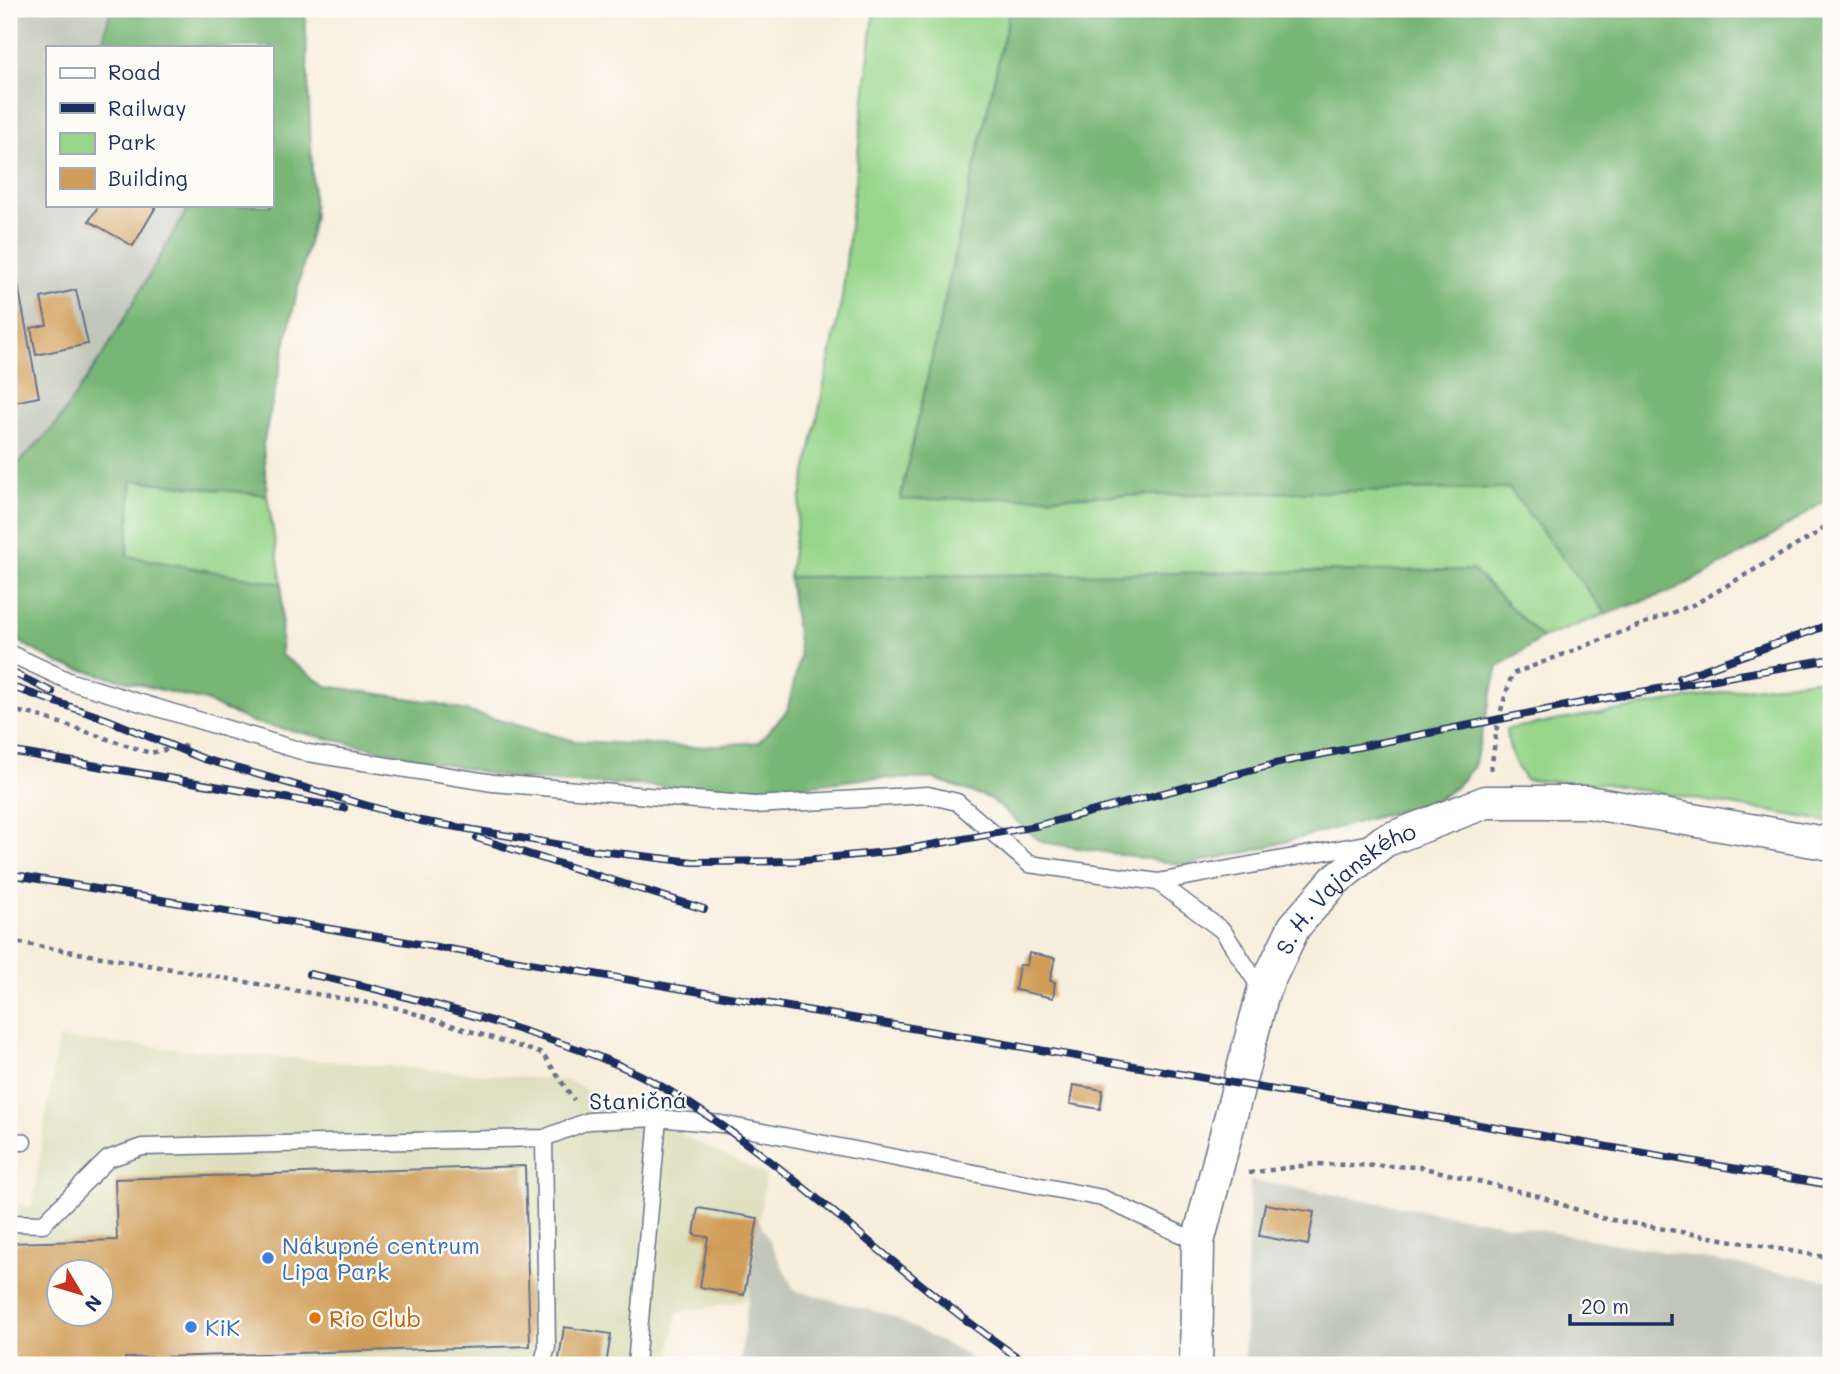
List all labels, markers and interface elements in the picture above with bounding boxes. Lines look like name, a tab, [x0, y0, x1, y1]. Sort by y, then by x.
legend	[46, 46, 273, 206]
text: Road	[108, 58, 160, 85]
text: Railway	[108, 94, 187, 121]
text: Park	[108, 128, 156, 155]
text: Building	[108, 164, 188, 191]
street label: S. H. Vajanského	[1268, 815, 1420, 959]
street label: Staničná	[589, 1084, 687, 1116]
place label: Nákupné centrum Lipa Park	[282, 1230, 480, 1286]
marker: Nákupné centrum Lipa Park	[260, 1250, 276, 1266]
north arrow	[46, 1258, 116, 1328]
scale bar	[1570, 1283, 1672, 1327]
text: N	[80, 1290, 108, 1317]
text: 20 m	[1581, 1292, 1629, 1319]
place label: Rio Club	[329, 1303, 421, 1333]
marker: Rio Club	[307, 1310, 323, 1326]
place label: KiK	[205, 1312, 240, 1342]
marker: KiK	[183, 1319, 199, 1335]

